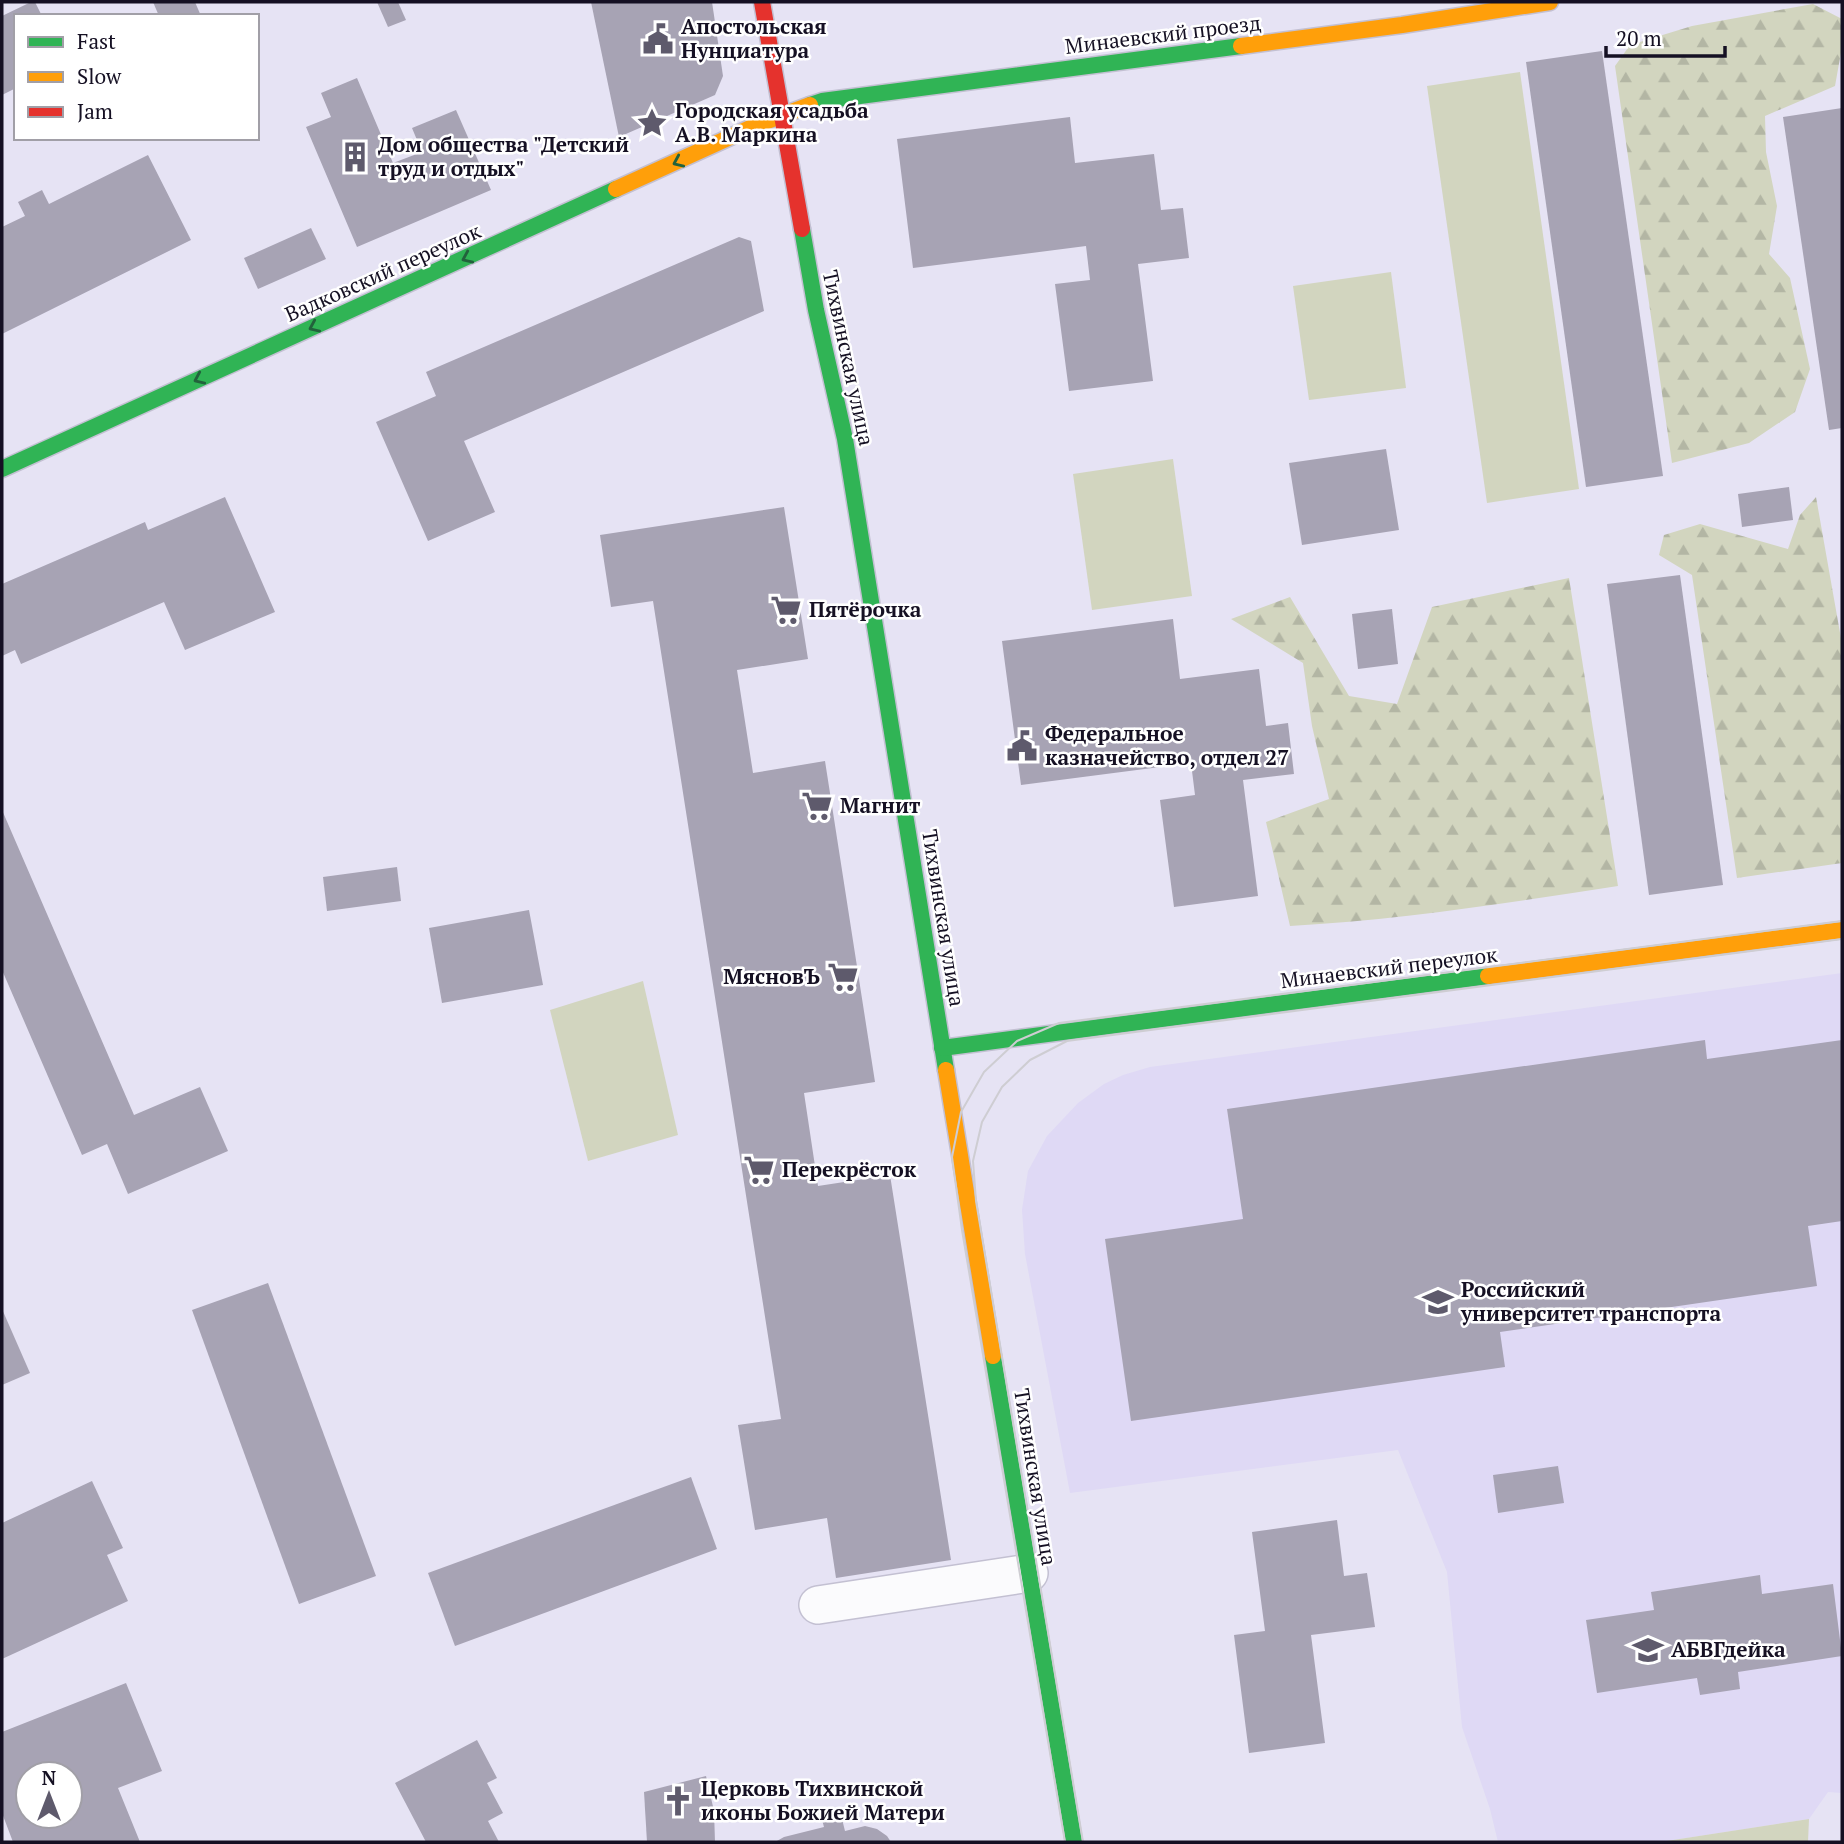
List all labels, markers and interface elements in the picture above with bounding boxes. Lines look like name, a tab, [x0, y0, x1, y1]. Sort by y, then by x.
street label: Минаевский проезд	[1063, 8, 1262, 60]
place label: Апостольская Нунциатура	[681, 12, 827, 64]
legend	[14, 14, 259, 140]
scale bar	[1606, 14, 1725, 58]
public building icon: Апостольская Нунциатура	[641, 22, 675, 56]
text: 20 m	[1616, 24, 1662, 52]
text: Fast	[77, 27, 116, 55]
text: Slow	[77, 62, 122, 90]
place label: Городская усадьба А.В. Маркина	[675, 96, 869, 148]
text: Jam	[77, 97, 113, 125]
place icon: Городская усадьба А.В. Маркина	[635, 106, 669, 140]
place label: Дом общества "Детский труд и отдых"	[378, 130, 629, 182]
building icon: Дом общества "Детский труд и отдых"	[338, 140, 372, 174]
one-way arrow	[673, 154, 685, 168]
street label: Вадковский переулок	[280, 216, 485, 328]
one-way arrow	[462, 249, 474, 263]
street label: Тихвинская улица	[817, 267, 881, 449]
one-way arrow	[309, 319, 321, 333]
one-way arrow	[194, 371, 207, 385]
supermarket icon: Пятёрочка	[769, 593, 803, 627]
place label: Пятёрочка	[809, 595, 922, 623]
place label: Федеральное казначейство, отдел 27	[1045, 719, 1289, 771]
public building icon: Федеральное казначейство, отдел 27	[1005, 729, 1039, 763]
supermarket icon: Магнит	[800, 789, 834, 823]
place label: Магнит	[840, 791, 921, 819]
street label: Тихвинская улица	[916, 827, 972, 1009]
street label: Минаевский переулок	[1279, 940, 1499, 994]
supermarket icon: МясновЪ	[826, 960, 860, 994]
place label: МясновЪ	[723, 962, 820, 990]
supermarket icon: Перекрёсток	[742, 1153, 776, 1187]
place label: Перекрёсток	[782, 1155, 917, 1183]
place label: Российский университет транспорта	[1460, 1275, 1721, 1327]
school or university icon: Российский университет транспорта	[1421, 1285, 1455, 1319]
street label: Тихвинская улица	[1008, 1386, 1064, 1568]
school or university icon: АБВГдейка	[1631, 1633, 1665, 1667]
place label: АБВГдейка	[1671, 1635, 1786, 1663]
north arrow	[14, 1760, 84, 1830]
text: N	[42, 1765, 57, 1790]
place label: Церковь Тихвинской иконы Божией Матери	[701, 1774, 945, 1826]
church icon: Церковь Тихвинской иконы Божией Матери	[661, 1784, 695, 1818]

